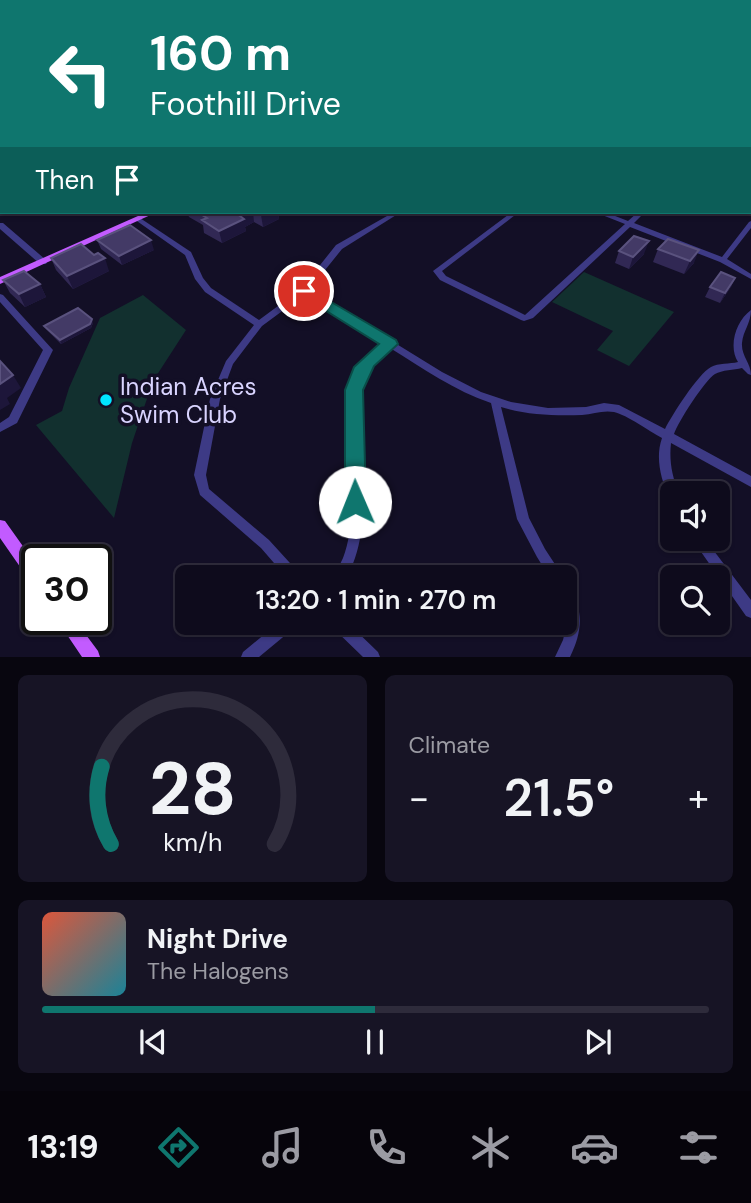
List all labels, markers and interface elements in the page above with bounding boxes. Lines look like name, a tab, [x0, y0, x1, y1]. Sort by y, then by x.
text: 160 m	[150, 21, 291, 85]
icon: left	[35, 28, 126, 119]
text: Foothill Drive	[150, 83, 341, 125]
icon: arrive	[108, 161, 146, 199]
text: Then	[35, 163, 94, 197]
pin	[274, 261, 334, 321]
icon: arrive	[285, 272, 323, 310]
place label: Indian Acres Swim Club	[120, 371, 257, 430]
marker: Indian Acres Swim Club	[98, 392, 114, 408]
position arrow	[318, 465, 392, 539]
map controls	[660, 481, 730, 635]
button: sound	[660, 481, 730, 551]
speed limit sign: 30	[21, 544, 112, 635]
button: search	[660, 565, 730, 635]
text: 13:20 · 1 min · 270 m	[256, 583, 496, 617]
text: Climate	[409, 730, 490, 760]
text: 28	[148, 743, 236, 838]
text: 21.5°	[503, 764, 614, 832]
text: −	[409, 773, 429, 823]
text: +	[688, 773, 709, 823]
text: km/h	[163, 826, 222, 859]
text: Night Drive	[147, 922, 288, 956]
text: The Halogens	[147, 956, 289, 986]
icon: previous	[134, 1023, 172, 1061]
icon: pause	[356, 1023, 394, 1061]
icon: next	[579, 1023, 617, 1061]
icon: directions	[154, 1123, 203, 1172]
icon: music	[258, 1123, 307, 1172]
icon: phone	[362, 1123, 411, 1172]
icon: climate	[466, 1123, 515, 1172]
icon: car	[570, 1123, 619, 1172]
icon: filters	[674, 1123, 723, 1172]
text: 13:19	[28, 1126, 99, 1168]

